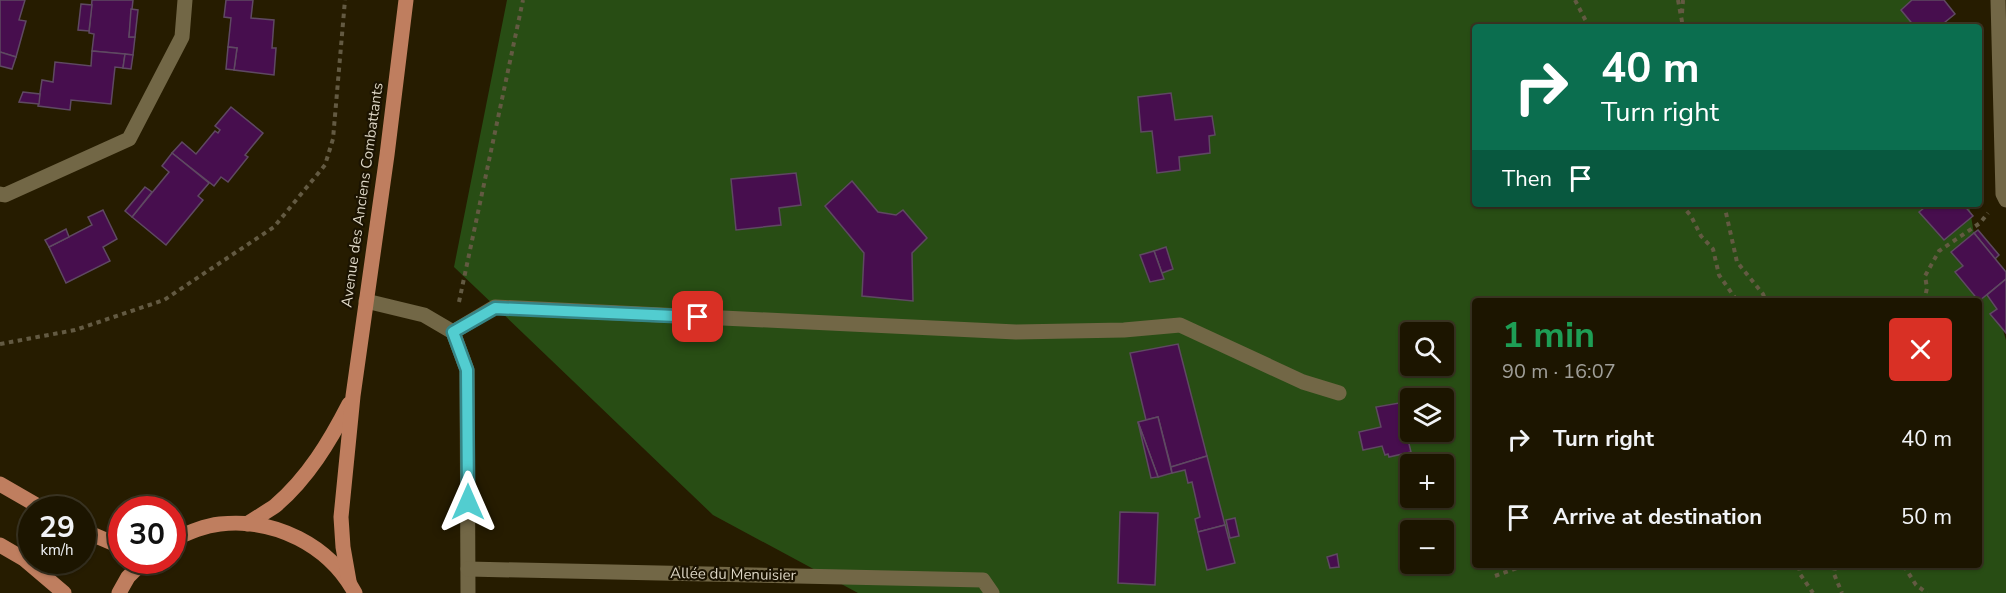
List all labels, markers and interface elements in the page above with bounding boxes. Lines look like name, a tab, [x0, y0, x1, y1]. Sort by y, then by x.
text: 40 m	[1601, 40, 1700, 97]
icon: right	[1502, 48, 1580, 126]
street label: Avenue des Anciens Combattants	[336, 81, 388, 309]
text: Turn right	[1601, 94, 1719, 131]
icon: arrive	[1564, 162, 1597, 195]
text: Then	[1502, 164, 1552, 194]
pin	[672, 291, 723, 342]
icon: arrive	[681, 300, 714, 333]
text: 1 min	[1502, 311, 1595, 360]
button: close	[1889, 318, 1952, 381]
map controls	[1400, 322, 1454, 574]
button: search	[1400, 322, 1454, 376]
text: 90 m · 16:07	[1502, 358, 1616, 385]
button: layers	[1400, 388, 1454, 442]
icon: right	[1502, 423, 1535, 456]
text: Turn right	[1553, 424, 1654, 454]
text: 40 m	[1901, 424, 1952, 454]
button: +	[1400, 454, 1454, 508]
position arrow	[436, 470, 500, 534]
speed limit sign: 30	[108, 496, 186, 574]
icon: arrive	[1502, 501, 1535, 534]
text: Arrive at destination	[1553, 502, 1762, 532]
text: 50 m	[1901, 502, 1952, 532]
text: 29	[39, 507, 75, 548]
button: −	[1400, 520, 1454, 574]
text: km/h	[40, 540, 74, 560]
street label: Allée du Menuisier	[670, 563, 797, 585]

